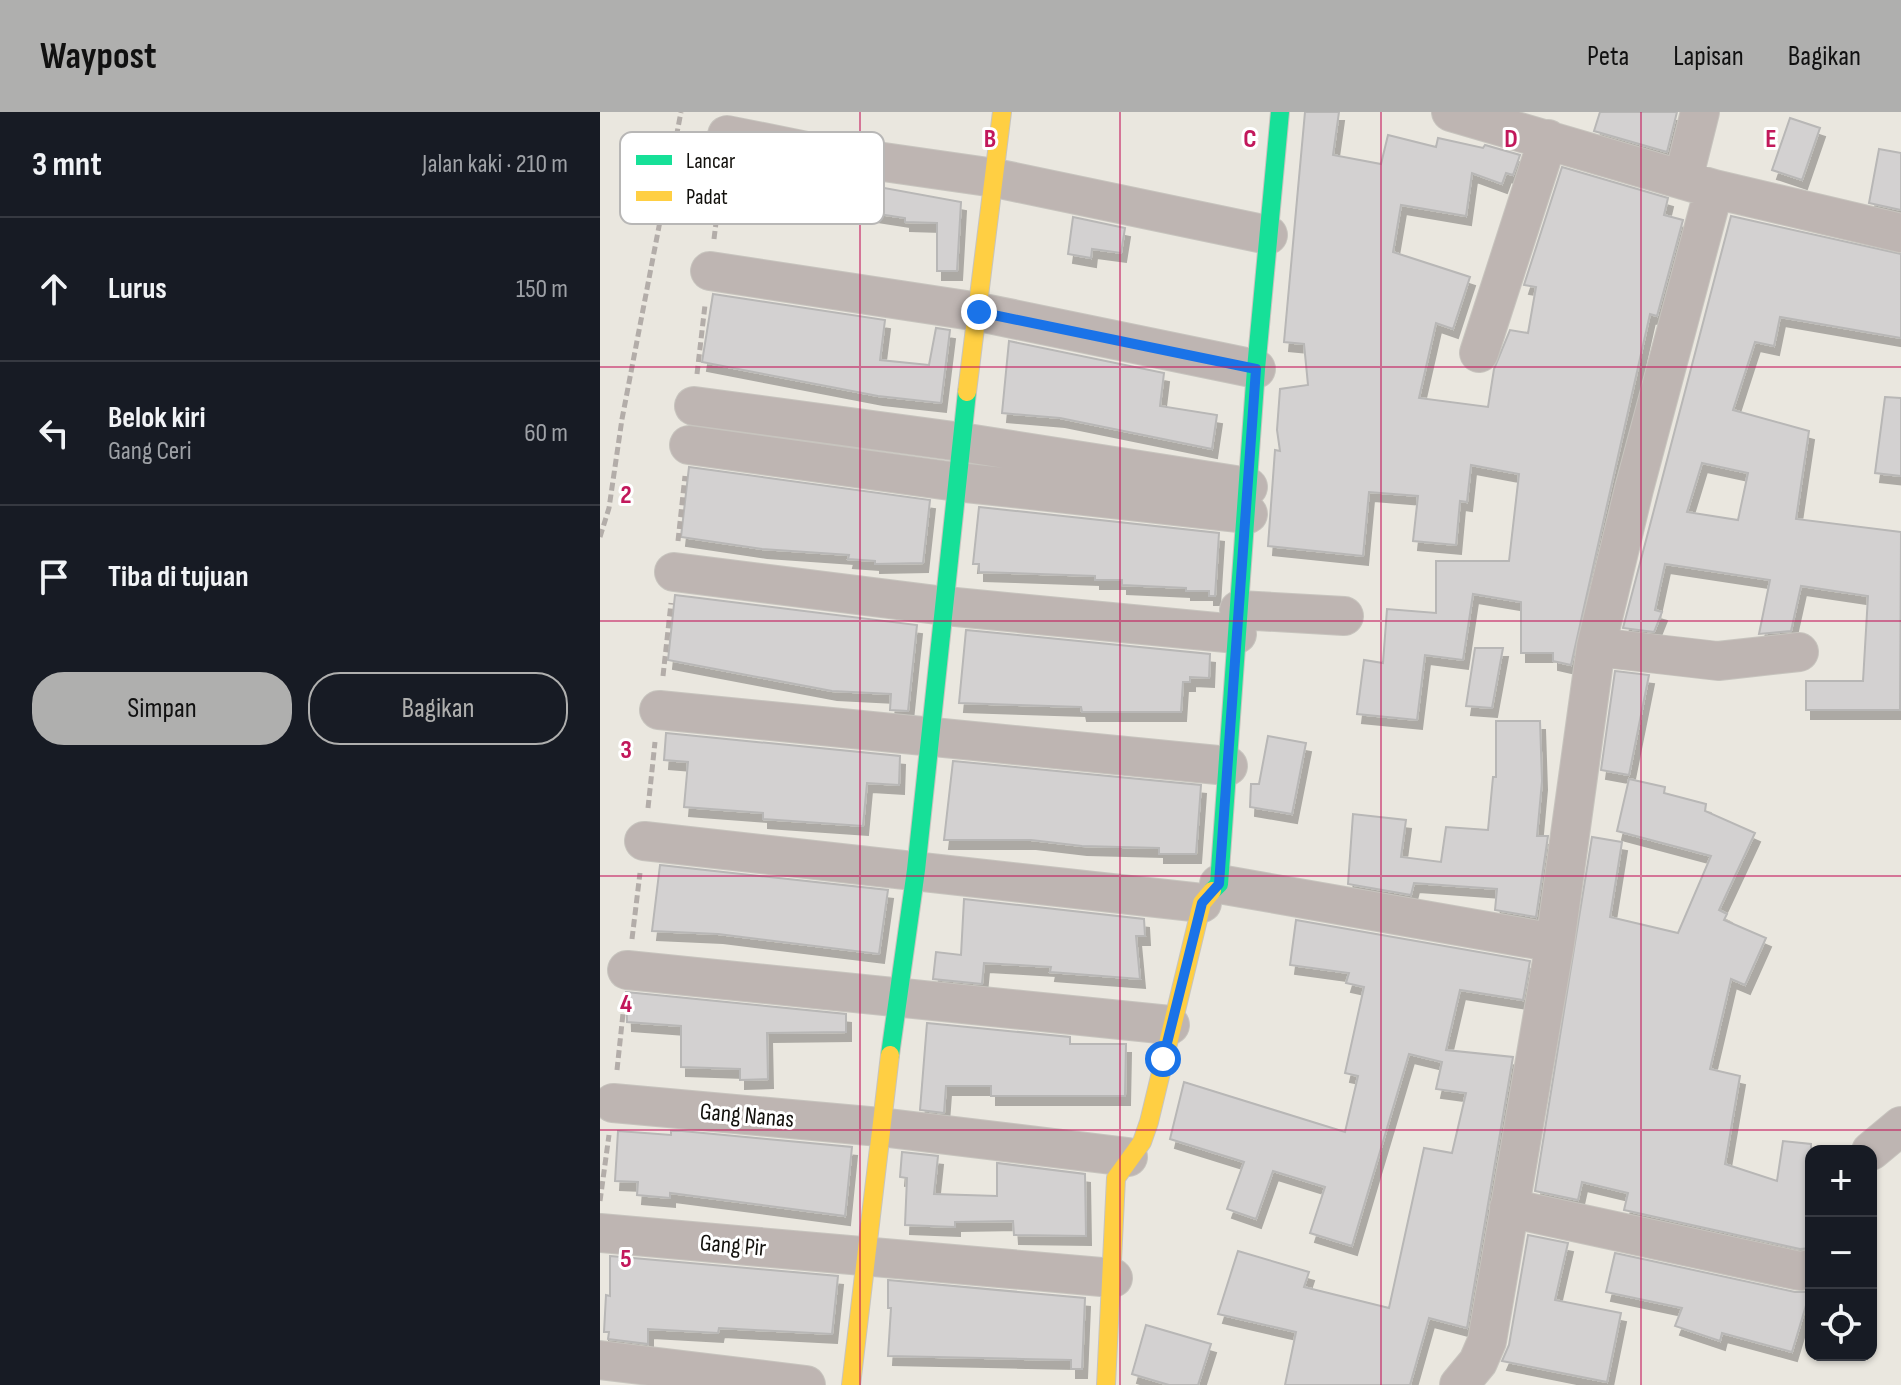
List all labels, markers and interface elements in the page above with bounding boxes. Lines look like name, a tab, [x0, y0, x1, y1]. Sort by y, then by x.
text: Waypost	[40, 34, 157, 79]
text: Peta	[1587, 40, 1629, 73]
text: Lapisan	[1673, 40, 1744, 73]
text: Bagikan	[1788, 40, 1861, 73]
text: B	[984, 124, 996, 155]
text: C	[1243, 124, 1257, 155]
text: D	[1504, 124, 1518, 155]
text: E	[1765, 124, 1777, 155]
legend	[620, 132, 884, 224]
text: 3 mnt	[32, 144, 102, 185]
text: Lancar	[686, 148, 735, 175]
text: Jalan kaki · 210 m	[422, 149, 568, 180]
text: Padat	[686, 184, 728, 211]
icon: ahead	[32, 267, 76, 311]
text: Lurus	[108, 271, 167, 307]
text: 150 m	[516, 274, 568, 305]
route end	[961, 294, 997, 330]
text: Belok kiri	[108, 400, 206, 436]
icon: left	[32, 411, 76, 455]
text: 60 m	[524, 418, 568, 449]
text: Gang Ceri	[108, 436, 192, 467]
text: 2	[620, 480, 632, 511]
icon: arrive	[32, 555, 76, 599]
text: Tiba di tujuan	[108, 559, 249, 595]
button: Simpan	[32, 672, 292, 745]
button: Bagikan	[308, 672, 568, 745]
text: 3	[620, 735, 632, 766]
text: 4	[620, 989, 632, 1020]
route start	[1145, 1041, 1181, 1077]
street label: Gang Nanas	[699, 1097, 795, 1134]
map controls	[1805, 1145, 1877, 1361]
button: +	[1805, 1145, 1877, 1217]
button: −	[1805, 1217, 1877, 1289]
street label: Gang Pir	[699, 1228, 767, 1263]
text: 5	[620, 1244, 632, 1275]
button: locate	[1805, 1289, 1877, 1361]

